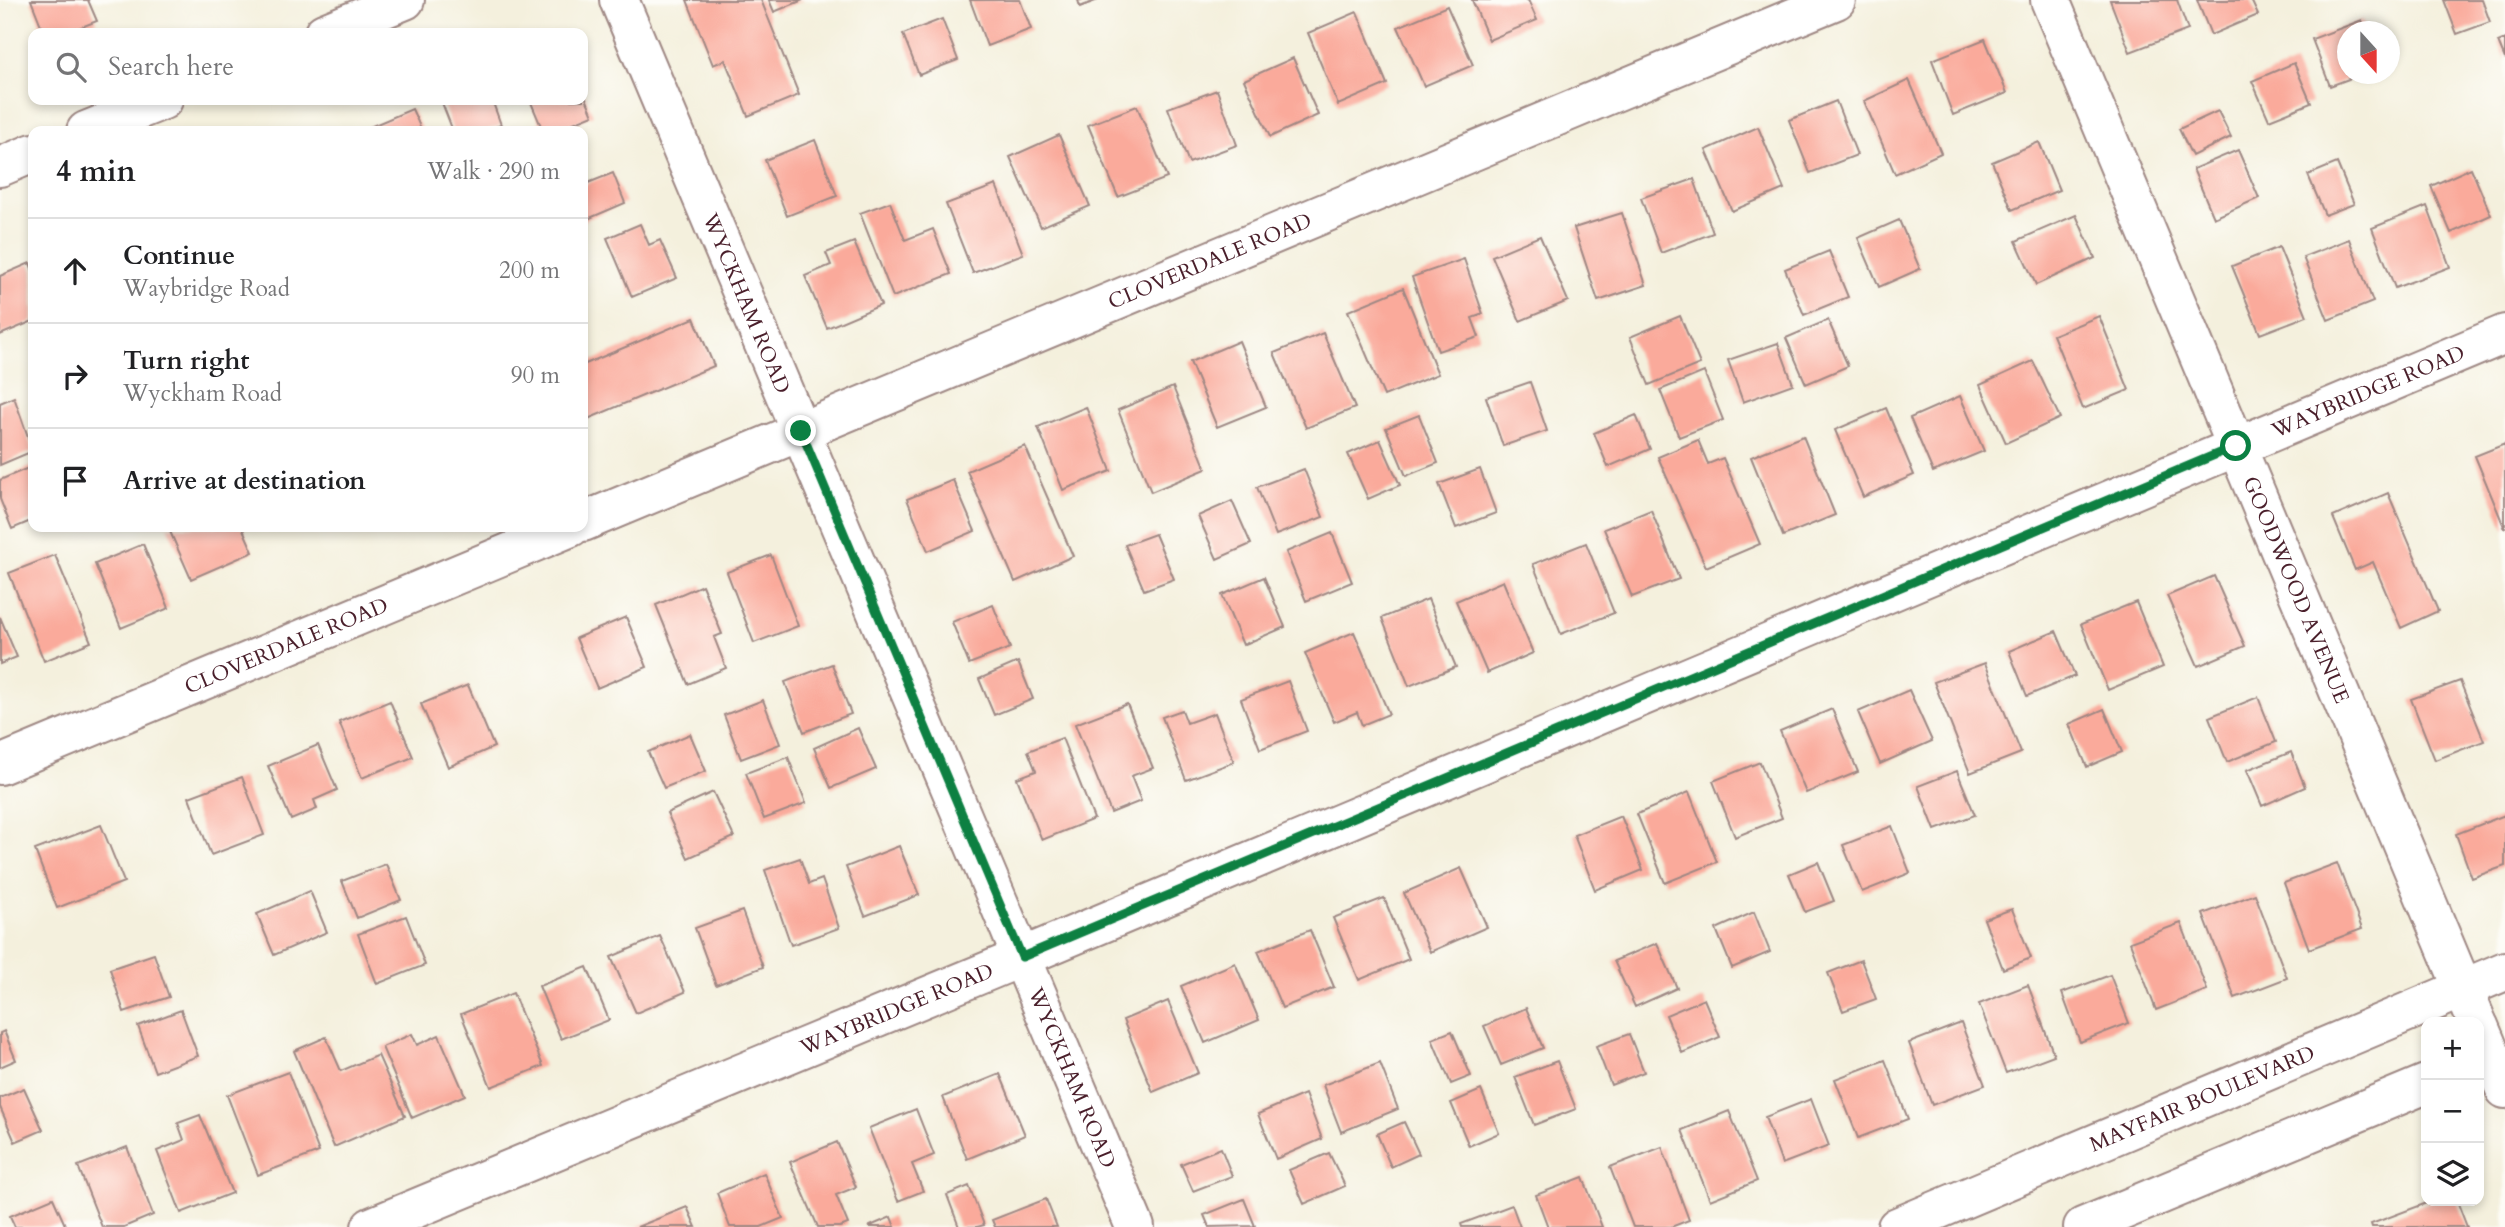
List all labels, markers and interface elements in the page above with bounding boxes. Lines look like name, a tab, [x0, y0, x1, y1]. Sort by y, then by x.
north arrow	[2337, 21, 2400, 84]
search box	[28, 28, 588, 105]
icon: search	[52, 48, 90, 86]
text: Search here	[108, 49, 234, 84]
text: 4 min	[56, 151, 136, 192]
text: Walk · 290 m	[427, 156, 560, 187]
street label: CLOVERDALE ROAD	[1104, 206, 1316, 316]
street label: WYCKHAM ROAD	[695, 208, 797, 398]
text: Continue	[123, 238, 235, 273]
icon: ahead	[56, 252, 94, 290]
text: 200 m	[499, 255, 560, 286]
text: Waybridge Road	[123, 273, 290, 304]
street label: WAYBRIDGE ROAD	[2266, 338, 2469, 445]
text: Turn right	[123, 343, 250, 378]
icon: right	[56, 357, 94, 395]
text: 90 m	[511, 360, 560, 391]
text: Wyckham Road	[123, 378, 282, 409]
route end	[785, 415, 816, 446]
route start	[2220, 430, 2251, 461]
icon: arrive	[56, 462, 94, 500]
text: Arrive at destination	[123, 463, 366, 498]
street label: GOODWOOD AVENUE	[2236, 472, 2357, 708]
street label: CLOVERDALE ROAD	[180, 590, 392, 701]
street label: WAYBRIDGE ROAD	[795, 956, 998, 1062]
street label: WYCKHAM ROAD	[1021, 982, 1123, 1172]
map controls	[2421, 1017, 2484, 1206]
button: +	[2421, 1017, 2484, 1080]
street label: MAYFAIR BOULEVARD	[2085, 1038, 2319, 1159]
button: −	[2421, 1080, 2484, 1143]
button: layers	[2421, 1143, 2484, 1206]

